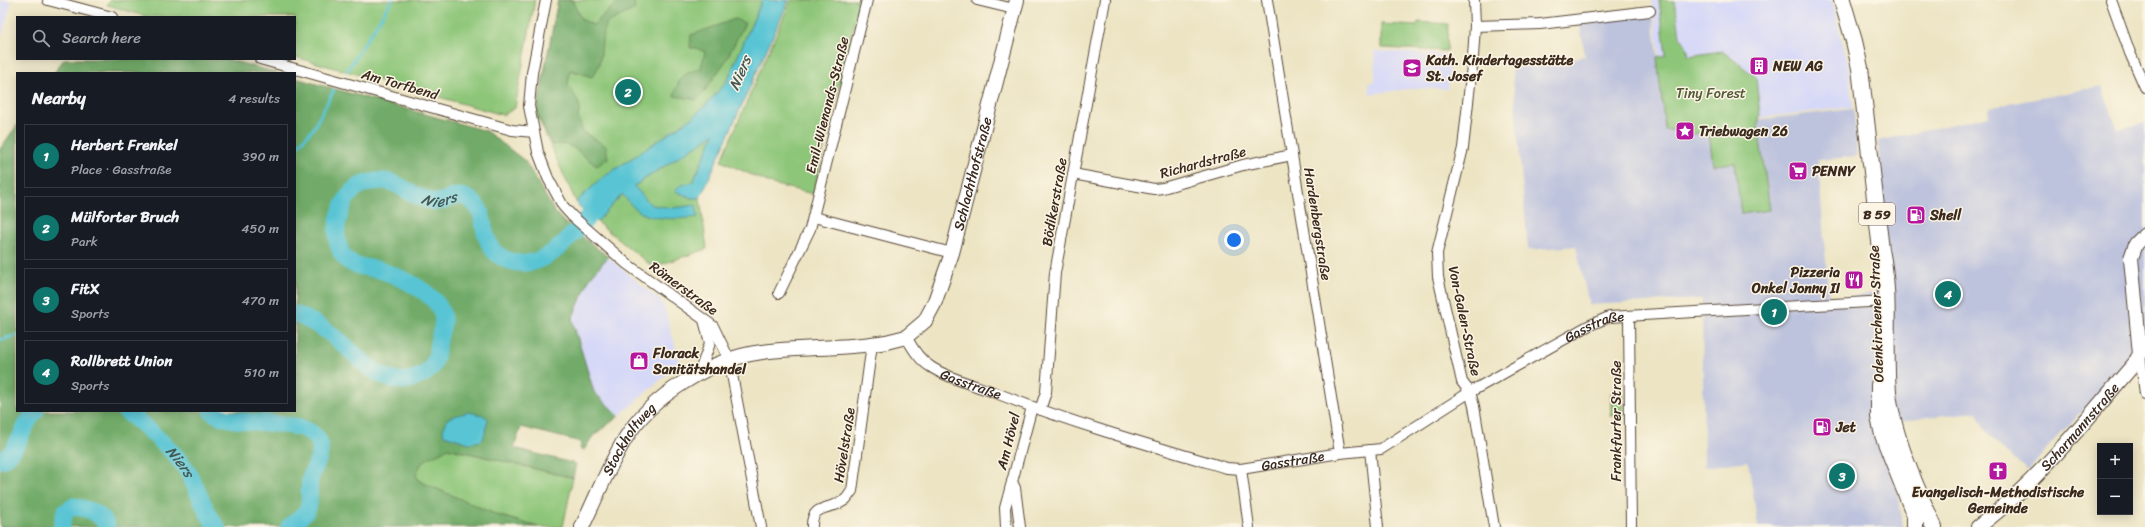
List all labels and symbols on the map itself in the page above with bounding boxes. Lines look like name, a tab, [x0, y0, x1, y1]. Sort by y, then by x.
street label: Emil-Wienands-Straße	[798, 34, 857, 176]
place label: Kath. Kindertagesstätte St. Josef	[1425, 48, 1574, 89]
water label: Niers	[721, 50, 760, 94]
place label: NEW AG	[1772, 54, 1823, 79]
building icon: NEW AG	[1748, 55, 1770, 77]
school or university icon: Kath. Kindertagesstätte St. Josef	[1401, 57, 1423, 79]
street label: Am Torfbend	[358, 61, 443, 108]
pin: 2	[615, 77, 641, 107]
park label: Tiny Forest	[1676, 81, 1746, 106]
street label: Schlachthofstraße	[946, 114, 999, 233]
place label: Triebwagen 26	[1699, 119, 1788, 144]
place icon: Triebwagen 26	[1674, 120, 1696, 142]
street label: Richardstraße	[1157, 139, 1249, 186]
street label: Bödikerstraße	[1034, 156, 1075, 248]
place label: PENNY	[1812, 159, 1856, 184]
supermarket icon: PENNY	[1787, 160, 1809, 182]
street label: Hardenbergstraße	[1296, 166, 1339, 282]
water label: Niers	[418, 183, 462, 215]
road number: B 59	[1859, 203, 1895, 225]
place label: Shell	[1929, 203, 1962, 228]
fuel station icon: Shell	[1905, 204, 1927, 226]
your location	[1224, 230, 1244, 250]
street label: Odenkirchener Straße	[1862, 245, 1891, 383]
street label: Römerstraße	[644, 255, 724, 322]
place label: Pizzeria Onkel Jonny II	[1751, 260, 1841, 301]
street label: Von-Galen-Straße	[1441, 264, 1488, 379]
restaurant icon: Pizzeria Onkel Jonny II	[1843, 269, 1865, 291]
pin: 4	[1935, 279, 1961, 309]
pin: 1	[1761, 297, 1787, 327]
street label: Gasstraße	[1560, 304, 1625, 350]
place label: Florack Sanitätshandel	[652, 341, 747, 382]
shop icon: Florack Sanitätshandel	[628, 350, 650, 372]
street label: Frankfurter Straße	[1604, 360, 1629, 482]
street label: Gasstraße	[936, 362, 1005, 407]
street label: Scharmannstraße	[2034, 377, 2126, 477]
street label: Stockholtweg	[595, 397, 662, 480]
street label: Hövelstraße	[826, 405, 863, 484]
street label: Am Hövel	[989, 409, 1028, 473]
place label: Jet	[1835, 415, 1857, 440]
fuel station icon: Jet	[1811, 416, 1833, 438]
water label: Niers	[159, 439, 202, 484]
street label: Gasstraße	[1259, 444, 1326, 479]
church icon: Evangelisch-Methodistische Gemeinde	[1987, 460, 2009, 482]
pin: 3	[1829, 461, 1855, 491]
place label: Evangelisch-Methodistische Gemeinde	[1912, 480, 2085, 521]

